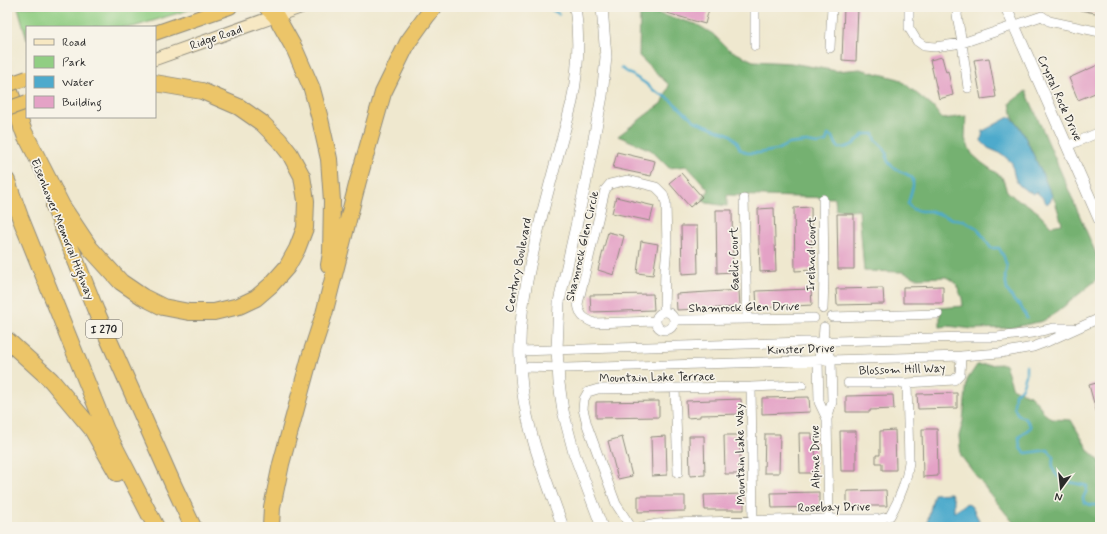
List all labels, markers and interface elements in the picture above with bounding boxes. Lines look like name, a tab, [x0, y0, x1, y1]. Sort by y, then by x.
street label: Ridge Road	[188, 22, 245, 54]
legend	[26, 26, 156, 118]
text: Road	[62, 35, 86, 51]
street label: Crystal Rock Drive	[1033, 53, 1085, 144]
text: Park	[62, 55, 86, 71]
text: Water	[62, 75, 94, 91]
text: Building	[62, 95, 102, 112]
street label: Eisenhower Memorial Highway	[25, 156, 98, 303]
street label: Shamrock Glen Circle	[562, 189, 604, 303]
street label: Century Boulevard	[502, 216, 536, 314]
street label: Ireland Court	[803, 217, 821, 291]
street label: Gaelic Court	[726, 227, 744, 291]
street label: Shamrock Glen Drive	[688, 299, 800, 317]
road number: I 270	[86, 320, 122, 338]
street label: Kinster Drive	[767, 341, 835, 359]
street label: Blossom Hill Way	[859, 360, 946, 380]
street label: Mountain Lake Terrace	[599, 369, 715, 387]
street label: Mountain Lake Way	[732, 403, 750, 505]
street label: Alpine Drive	[807, 425, 825, 489]
north arrow	[1041, 468, 1081, 508]
text: N	[1053, 489, 1064, 504]
street label: Rosebay Drive	[798, 499, 870, 517]

